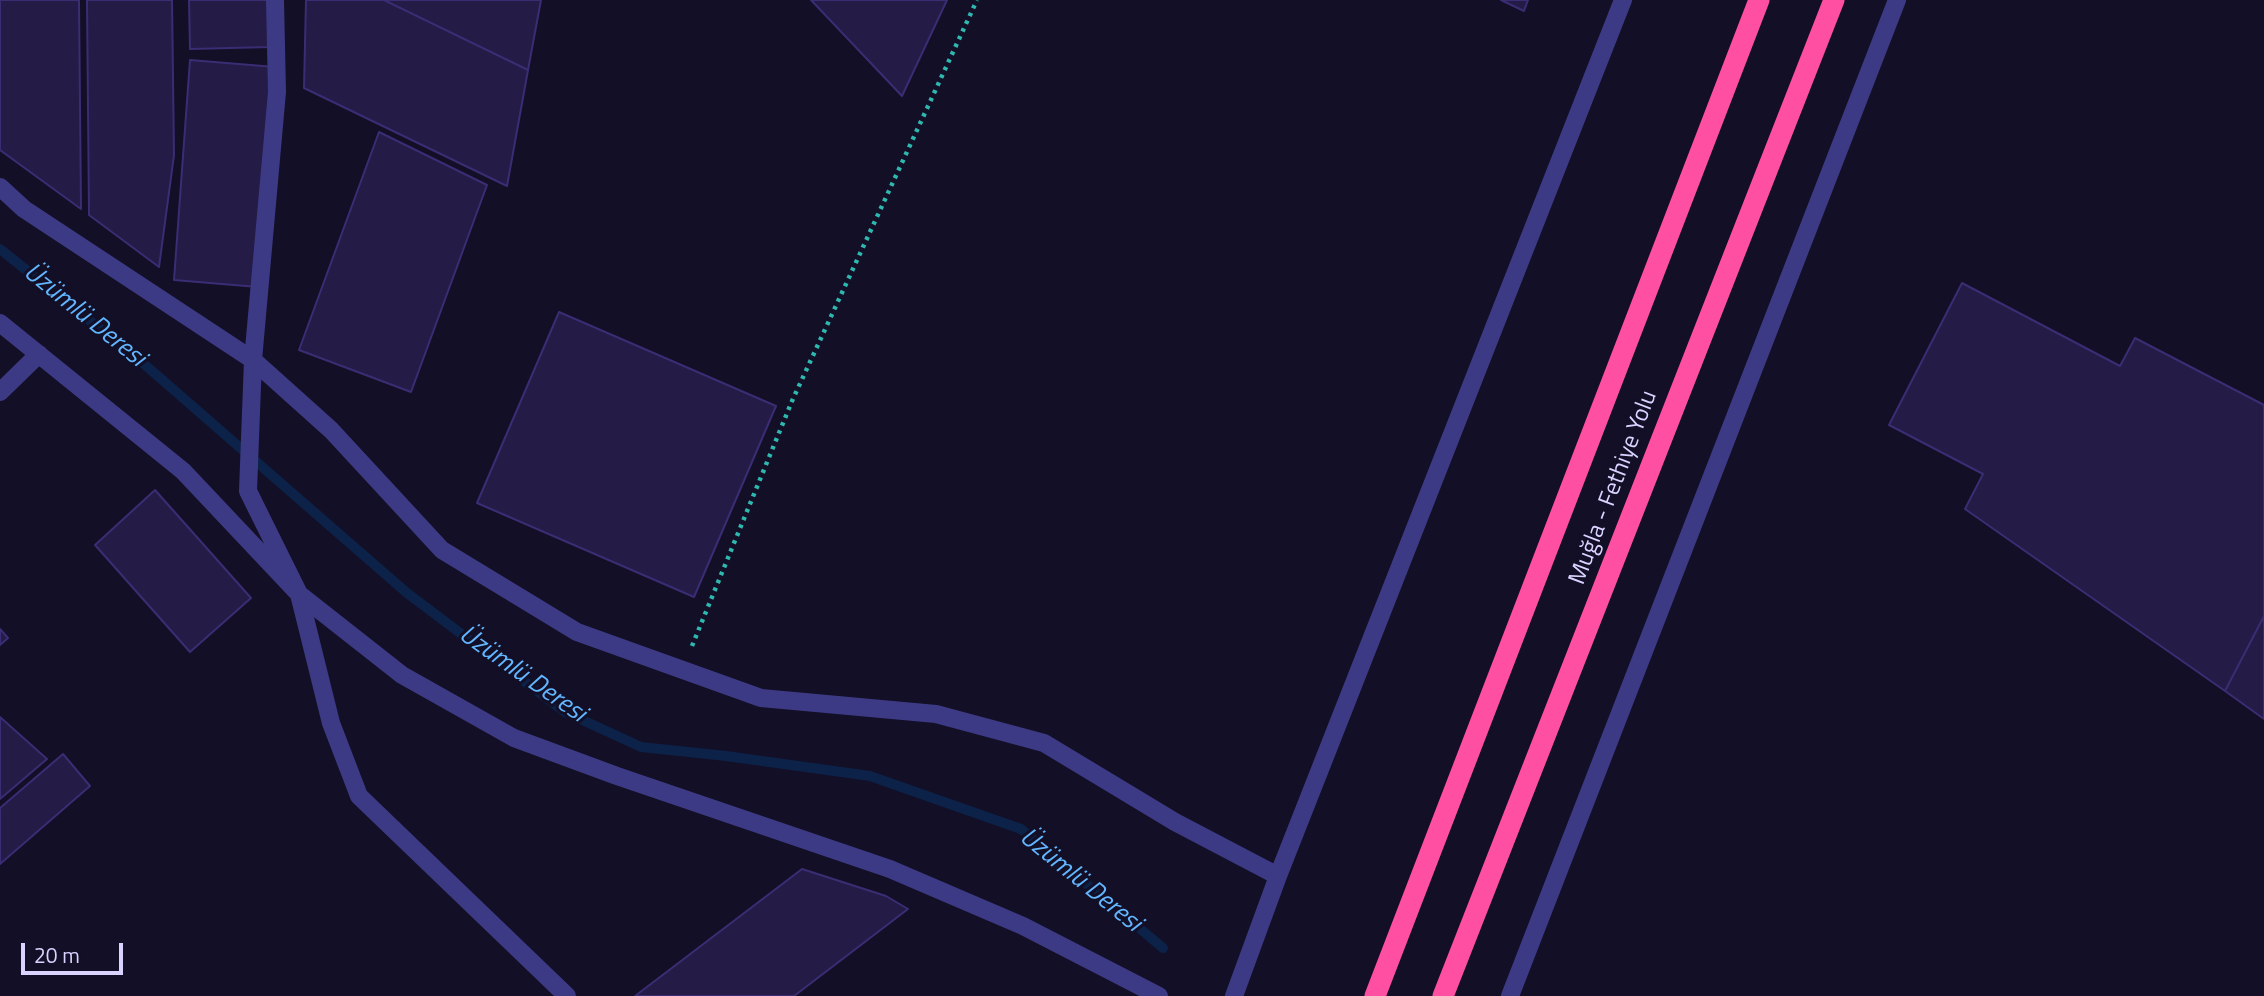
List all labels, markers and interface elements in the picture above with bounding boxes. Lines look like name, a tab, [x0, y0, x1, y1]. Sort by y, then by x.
water label: Üzümlü Deresi	[17, 257, 151, 375]
street label: Muğla - Fethiye Yolu	[1564, 387, 1664, 589]
water label: Üzümlü Deresi	[452, 620, 592, 730]
water label: Üzümlü Deresi	[1013, 822, 1147, 940]
scale bar	[24, 930, 126, 974]
text: 20 m	[34, 939, 80, 971]

